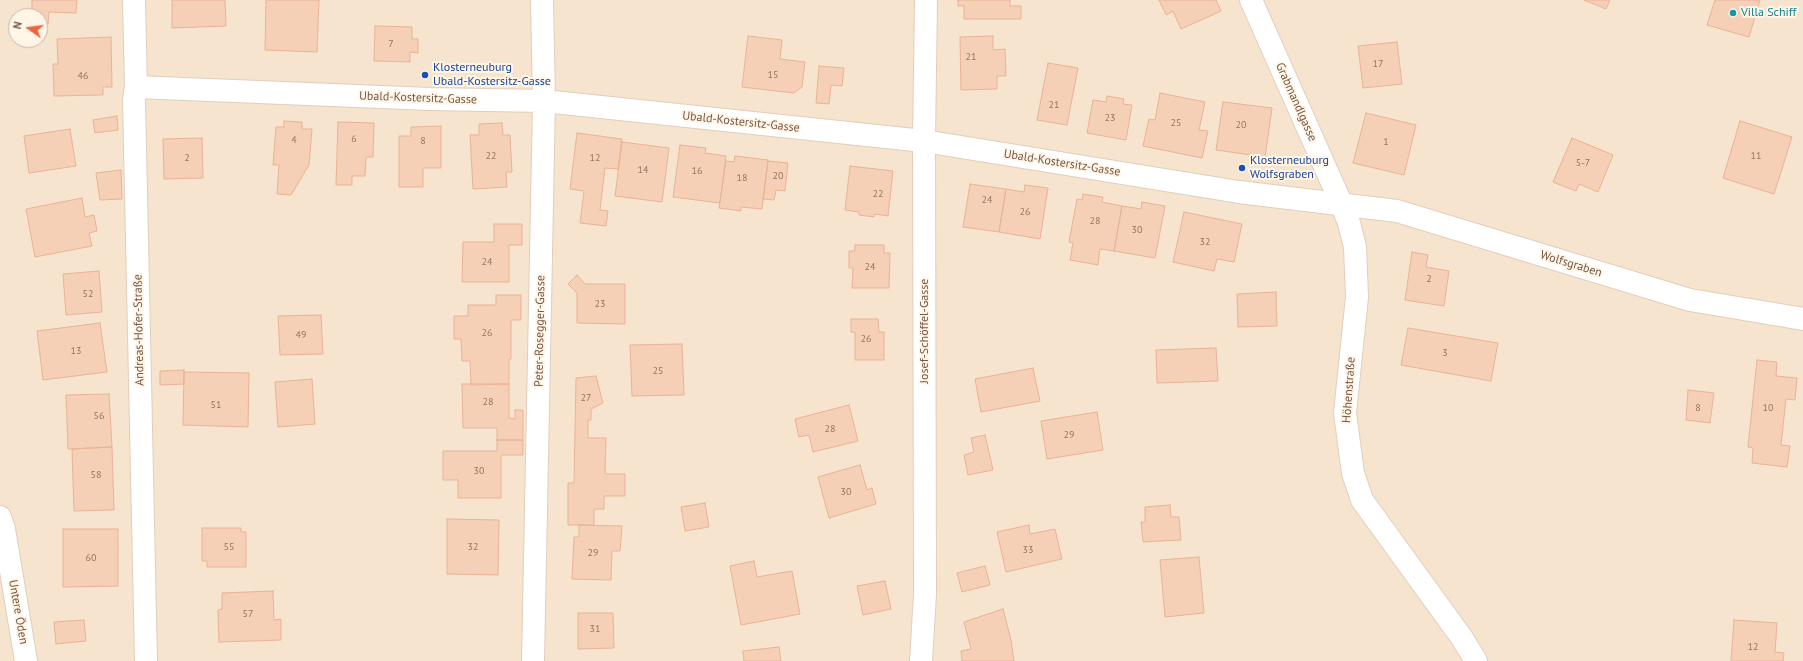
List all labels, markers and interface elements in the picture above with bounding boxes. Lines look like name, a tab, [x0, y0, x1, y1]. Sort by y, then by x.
place label: Villa Schiff	[1741, 6, 1796, 20]
north arrow	[8, 8, 48, 48]
marker: Villa Schiff	[1728, 8, 1738, 18]
text: N	[10, 20, 25, 31]
house number: 7	[388, 38, 394, 50]
house number: 21	[966, 51, 976, 63]
house number: 17	[1373, 58, 1383, 70]
street label: Grabmandlgasse	[1272, 60, 1320, 144]
place label: Klosterneuburg Ubald-Kostersitz-Gasse	[433, 61, 551, 89]
house number: 15	[768, 69, 778, 81]
house number: 46	[78, 70, 88, 82]
marker: Klosterneuburg Ubald-Kostersitz-Gasse	[420, 70, 430, 80]
street label: Ubald-Kostersitz-Gasse	[359, 89, 477, 107]
house number: 21	[1049, 99, 1059, 111]
street label: Ubald-Kostersitz-Gasse	[682, 109, 800, 135]
house number: 23	[1105, 112, 1115, 124]
house number: 25	[1171, 117, 1181, 129]
house number: 20	[1236, 119, 1246, 131]
house number: 6	[351, 133, 357, 145]
house number: 4	[291, 134, 297, 146]
house number: 8	[420, 135, 426, 147]
house number: 1	[1383, 136, 1389, 148]
street label: Ubald-Kostersitz-Gasse	[1003, 147, 1121, 179]
house number: 22	[486, 150, 496, 162]
house number: 11	[1751, 150, 1761, 162]
house number: 2	[184, 152, 190, 164]
house number: 12	[590, 152, 600, 164]
place label: Klosterneuburg Wolfsgraben	[1250, 154, 1329, 182]
house number: 5-7	[1576, 157, 1590, 169]
marker: Klosterneuburg Wolfsgraben	[1237, 163, 1247, 173]
house number: 14	[638, 164, 648, 176]
house number: 16	[692, 165, 702, 177]
house number: 20	[773, 170, 783, 182]
house number: 18	[737, 172, 747, 184]
house number: 22	[873, 188, 883, 200]
house number: 24	[982, 194, 992, 206]
house number: 26	[1020, 206, 1030, 218]
house number: 28	[1090, 215, 1100, 227]
house number: 30	[1132, 224, 1142, 236]
house number: 32	[1200, 236, 1210, 248]
street label: Wolfsgraben	[1538, 248, 1604, 280]
house number: 24	[482, 256, 492, 268]
house number: 24	[865, 261, 875, 273]
house number: 2	[1426, 273, 1432, 285]
street label: Andreas-Hofer-Straße	[131, 274, 147, 386]
street label: Peter-Rosegger-Gasse	[532, 275, 548, 387]
street label: Josef-Schöffel-Gasse	[918, 279, 932, 383]
house number: 52	[83, 288, 93, 300]
house number: 23	[595, 298, 605, 310]
house number: 26	[482, 327, 492, 339]
house number: 49	[296, 329, 306, 341]
house number: 26	[861, 333, 871, 345]
house number: 13	[71, 345, 81, 357]
house number: 3	[1442, 347, 1448, 359]
street label: Höhenstraße	[1340, 357, 1358, 423]
house number: 25	[653, 365, 663, 377]
house number: 27	[581, 392, 591, 404]
house number: 28	[483, 396, 493, 408]
house number: 51	[211, 399, 221, 411]
house number: 8	[1695, 402, 1701, 414]
house number: 10	[1763, 402, 1773, 414]
house number: 56	[94, 410, 104, 422]
house number: 28	[825, 423, 835, 435]
house number: 29	[1064, 429, 1074, 441]
house number: 30	[474, 465, 484, 477]
house number: 58	[91, 469, 101, 481]
house number: 30	[841, 486, 851, 498]
house number: 55	[224, 541, 234, 553]
house number: 32	[468, 541, 478, 553]
house number: 33	[1023, 544, 1033, 556]
house number: 29	[588, 547, 598, 559]
house number: 60	[86, 552, 96, 564]
street label: Untere Öden	[5, 579, 31, 645]
house number: 57	[243, 608, 253, 620]
house number: 31	[590, 623, 600, 635]
house number: 12	[1748, 641, 1758, 653]

